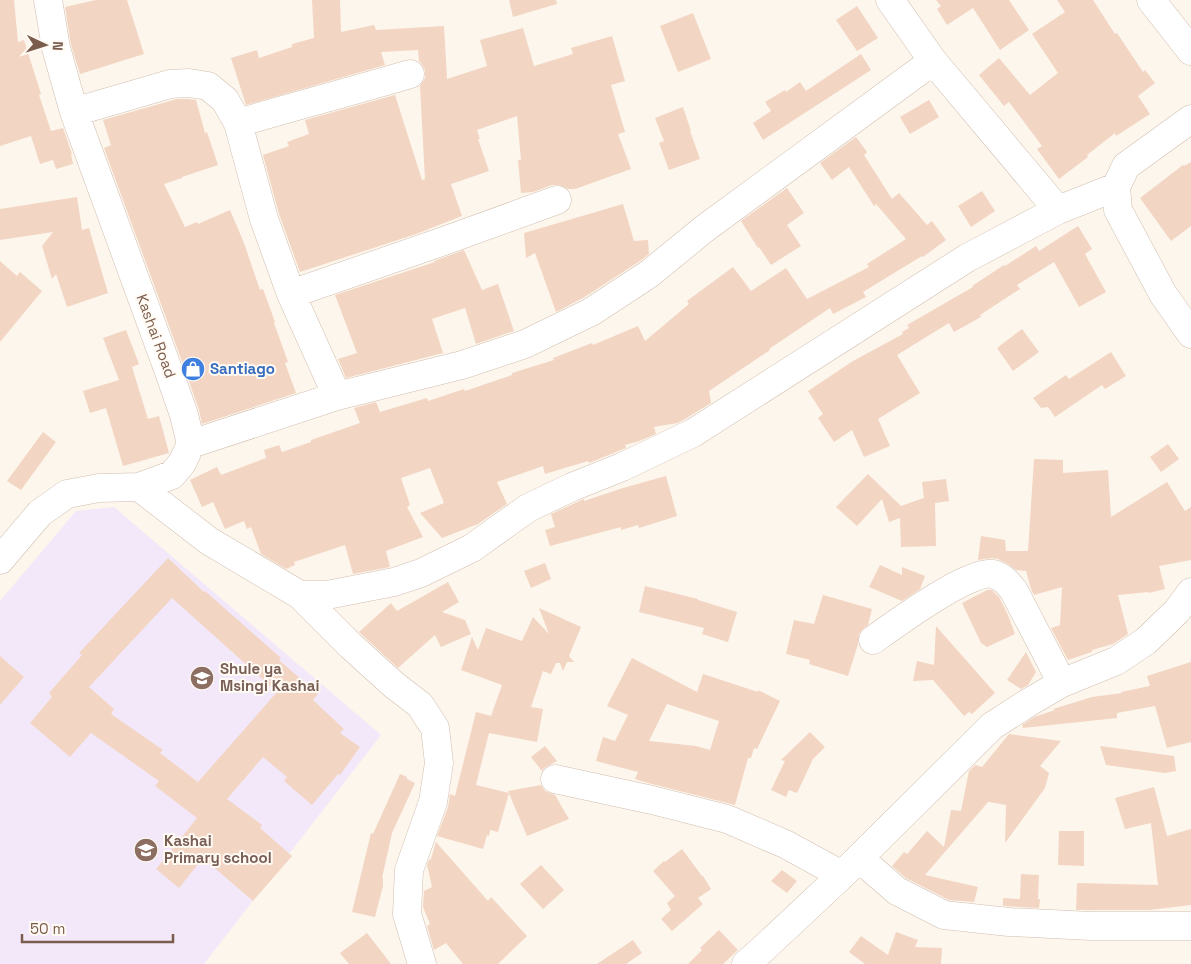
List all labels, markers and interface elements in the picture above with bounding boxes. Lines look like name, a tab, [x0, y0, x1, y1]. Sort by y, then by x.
north arrow	[20, 20, 70, 70]
text: N	[49, 41, 67, 51]
street label: Kashai Road	[133, 291, 180, 380]
shop icon: Santiago	[180, 356, 206, 382]
place label: Santiago	[210, 359, 275, 378]
place label: Shule ya Msingi Kashai	[220, 659, 319, 695]
school or university icon: Shule ya Msingi Kashai	[189, 665, 215, 691]
place label: Kashai Primary school	[164, 831, 272, 867]
school or university icon: Kashai Primary school	[133, 837, 159, 863]
scale bar	[22, 912, 174, 944]
text: 50 m	[30, 919, 65, 938]

